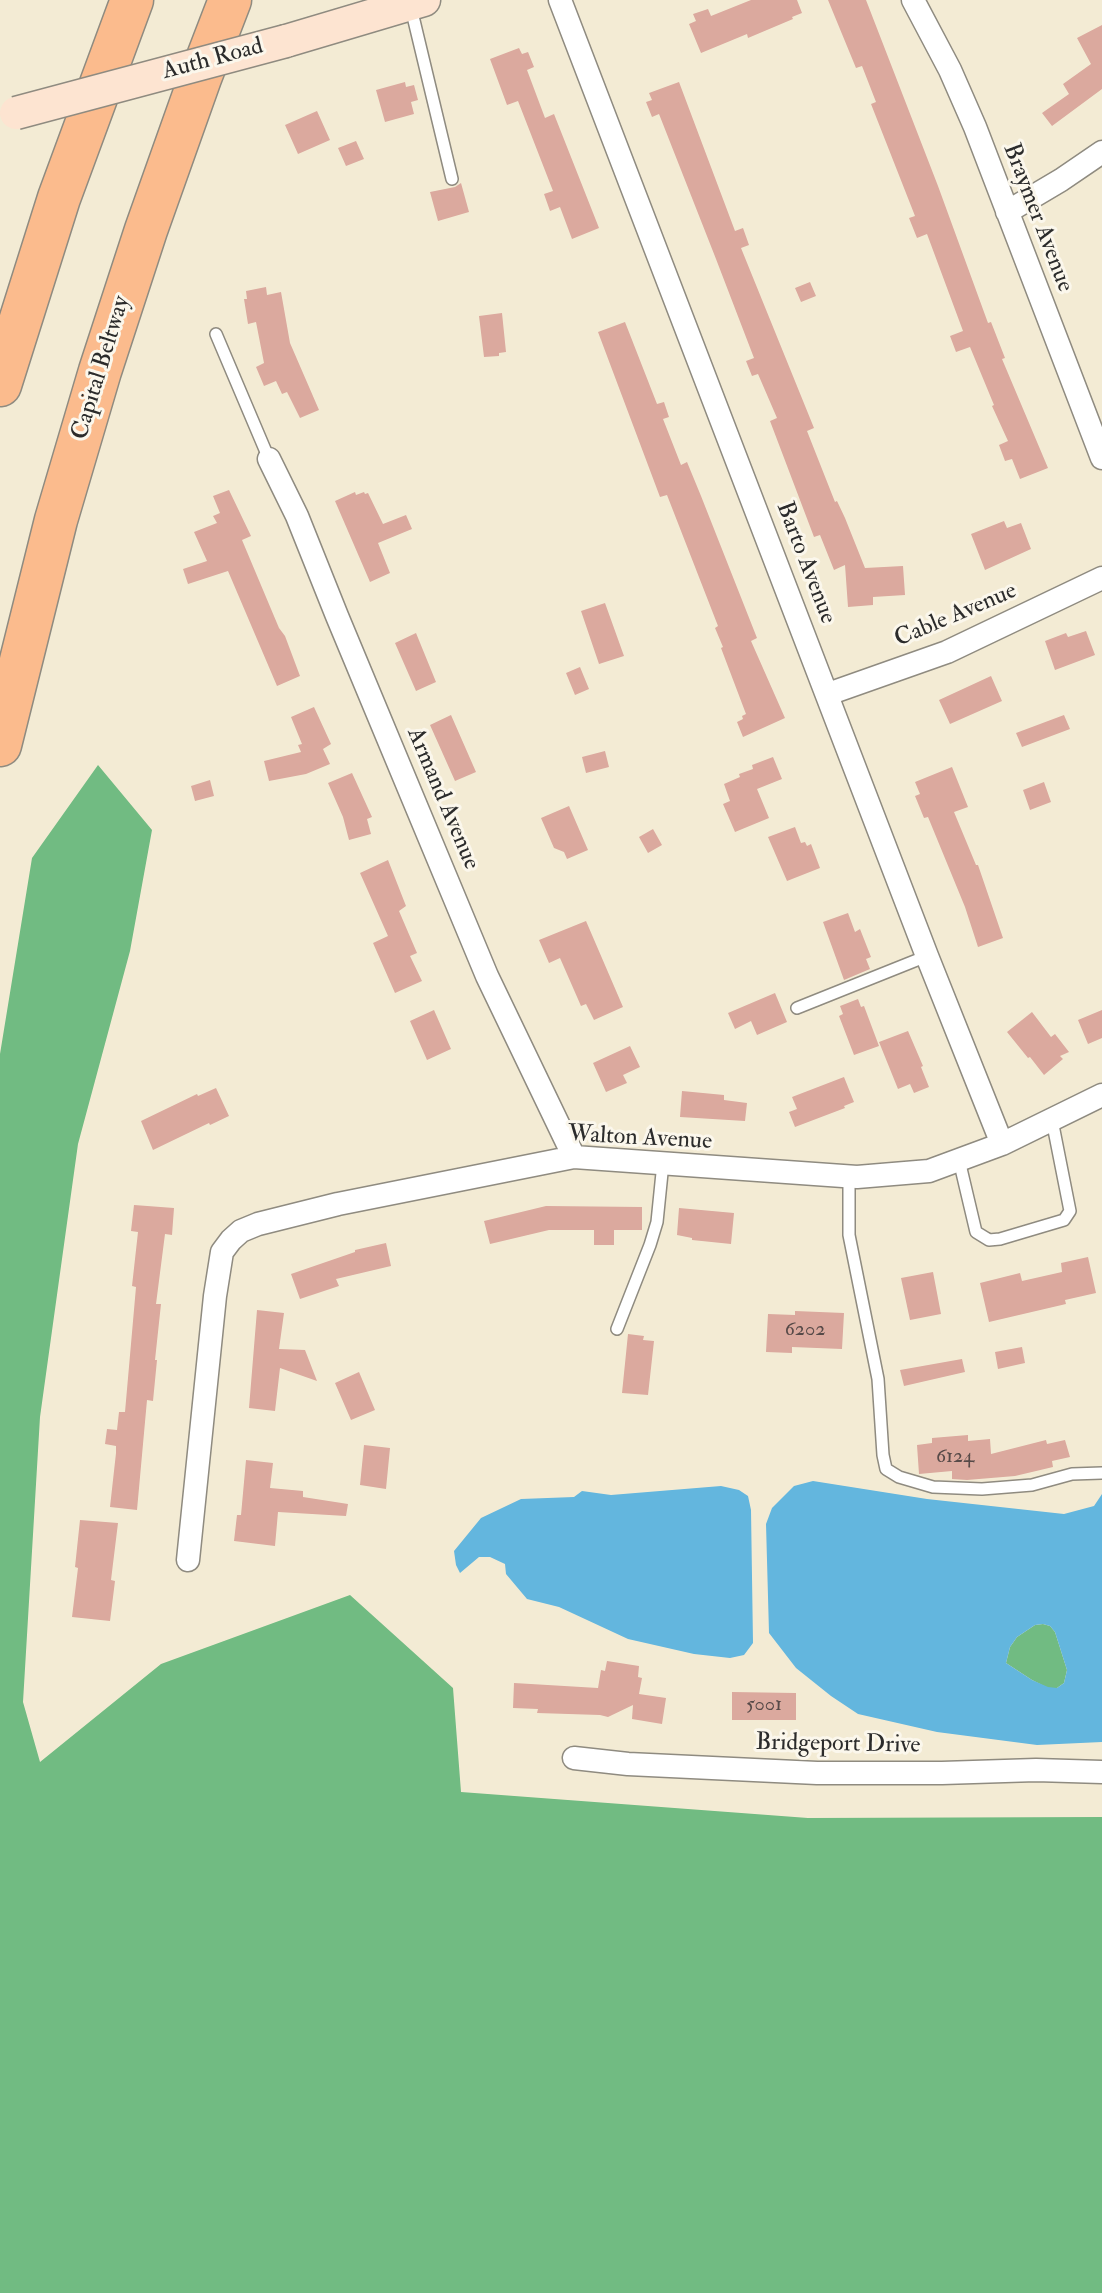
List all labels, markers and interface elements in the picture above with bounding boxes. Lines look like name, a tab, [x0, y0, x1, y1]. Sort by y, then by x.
street label: Auth Road	[159, 33, 267, 87]
street label: Braymer Avenue	[995, 140, 1079, 296]
street label: Capital Beltway	[66, 293, 138, 443]
street label: Barto Avenue	[769, 498, 841, 628]
street label: Cable Avenue	[891, 577, 1021, 655]
street label: Armand Avenue	[399, 724, 485, 874]
street label: Walton Avenue	[567, 1121, 713, 1157]
house number: 6202	[785, 1319, 825, 1343]
house number: 6124	[936, 1446, 974, 1470]
house number: 5001	[746, 1694, 782, 1718]
street label: Bridgeport Drive	[755, 1729, 921, 1761]

